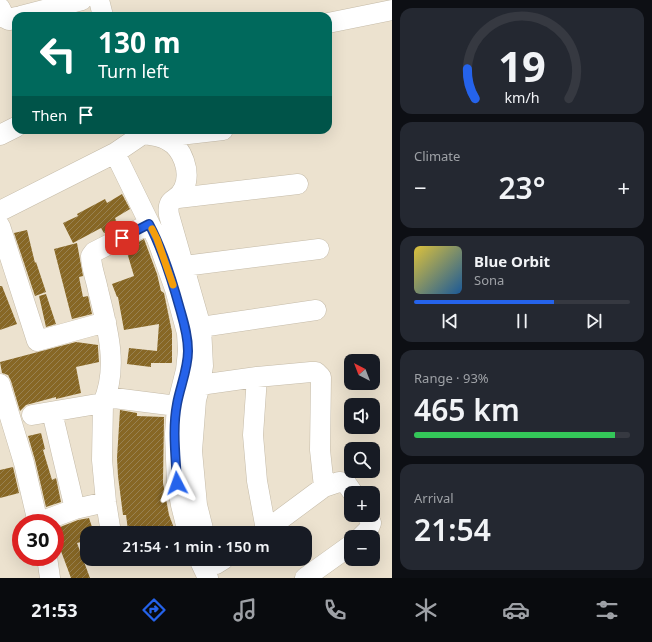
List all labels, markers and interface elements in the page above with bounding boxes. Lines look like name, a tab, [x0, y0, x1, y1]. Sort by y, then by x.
text: 130 m	[98, 23, 181, 61]
icon: left	[32, 28, 84, 80]
text: 19	[498, 38, 546, 94]
text: Turn left	[98, 59, 169, 83]
text: km/h	[504, 88, 540, 107]
icon: arrive	[75, 104, 97, 126]
text: Then	[32, 105, 67, 125]
text: Climate	[414, 147, 460, 165]
text: 23°	[498, 167, 546, 208]
text: −	[414, 172, 427, 202]
text: +	[617, 172, 630, 202]
pin	[105, 221, 139, 255]
icon: arrive	[111, 227, 133, 249]
text: Blue Orbit	[474, 251, 550, 271]
text: Sona	[474, 271, 504, 289]
icon: previous	[439, 310, 461, 332]
icon: pause	[511, 310, 533, 332]
icon: next	[583, 310, 605, 332]
north arrow	[344, 354, 380, 390]
map controls	[344, 354, 380, 566]
text: Range · 93%	[414, 369, 489, 387]
text: 465 km	[414, 389, 520, 430]
button: sound	[344, 398, 380, 434]
button: search	[344, 442, 380, 478]
position arrow	[156, 462, 198, 504]
button: +	[344, 486, 380, 522]
text: Arrival	[414, 489, 454, 507]
text: 21:54	[414, 509, 491, 550]
speed limit sign: 30	[12, 514, 64, 566]
button: −	[344, 530, 380, 566]
text: 21:54 · 1 min · 150 m	[122, 536, 270, 556]
icon: directions	[140, 596, 168, 624]
icon: music	[231, 596, 259, 624]
icon: phone	[321, 596, 349, 624]
icon: climate	[412, 596, 440, 624]
icon: car	[502, 596, 530, 624]
icon: filters	[593, 596, 621, 624]
text: 21:53	[31, 598, 78, 622]

